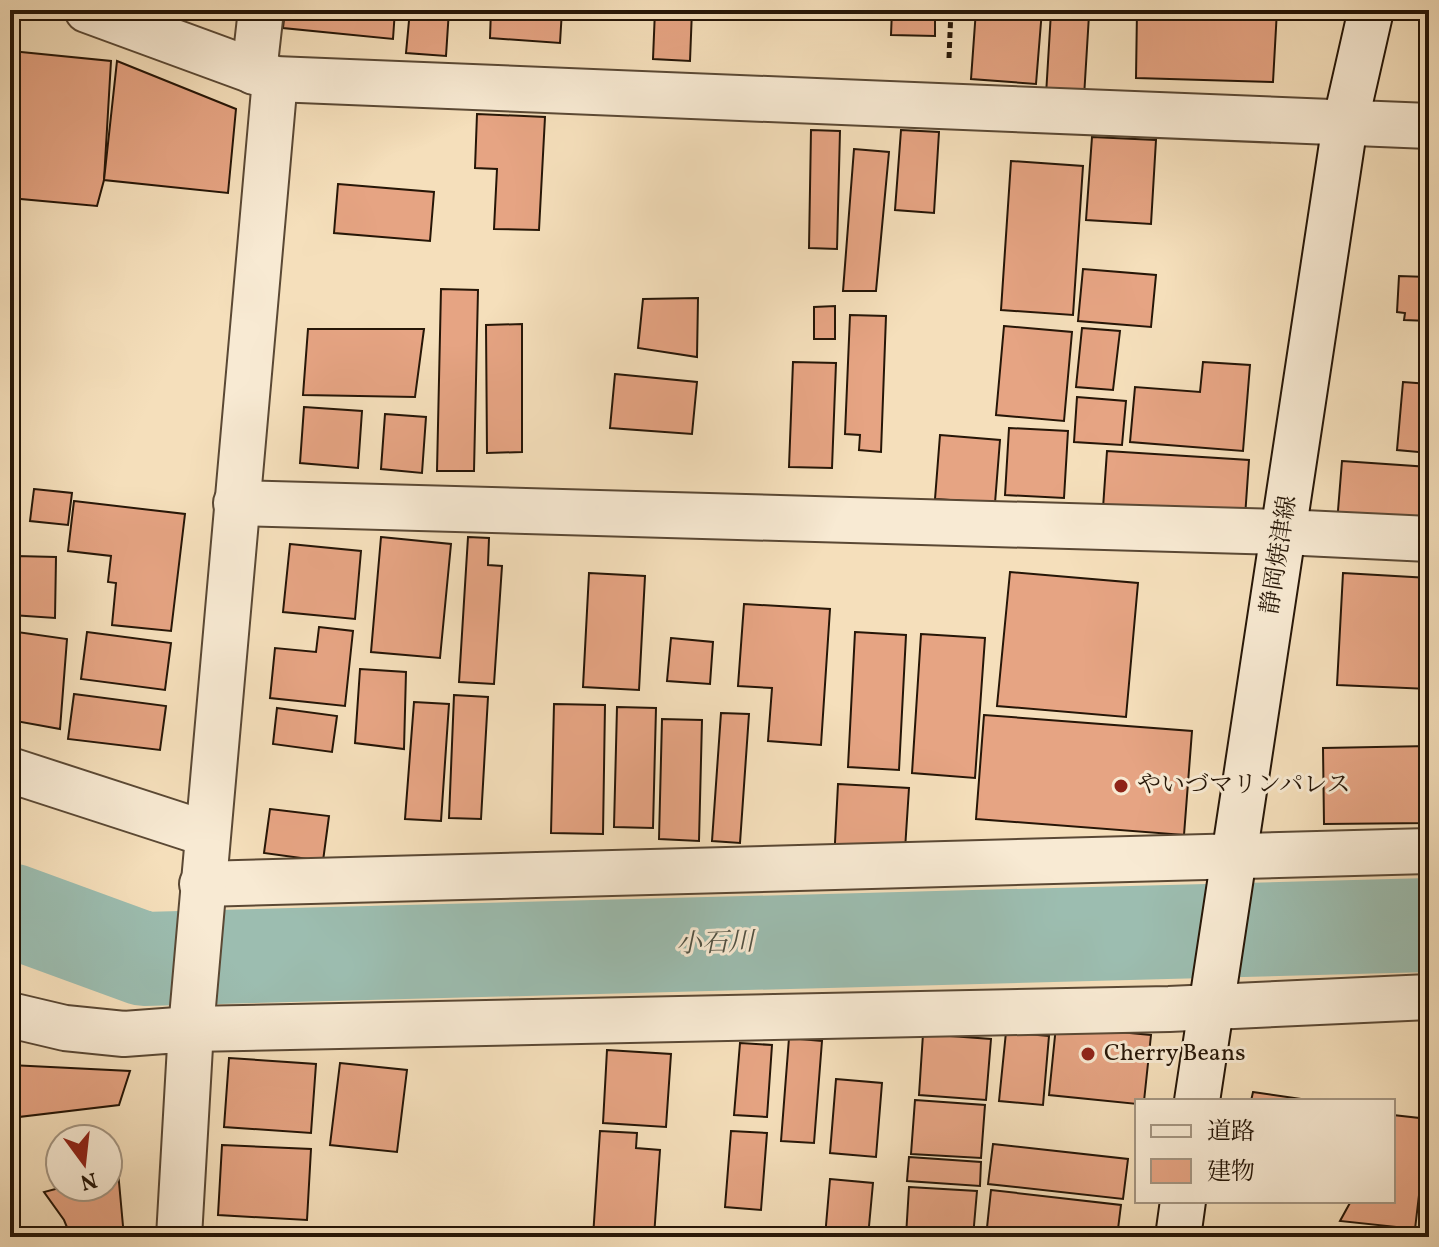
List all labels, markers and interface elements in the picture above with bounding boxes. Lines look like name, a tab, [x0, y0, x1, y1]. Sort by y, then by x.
street label: 静岡焼津線	[1254, 493, 1306, 617]
place label: やいづマリンパレス	[1137, 769, 1351, 803]
marker: やいづマリンパレス	[1112, 777, 1130, 795]
water label: 小石川	[675, 925, 758, 963]
place label: Cherry Beans	[1104, 1037, 1245, 1071]
marker: Cherry Beans	[1079, 1045, 1097, 1063]
legend	[1135, 1099, 1395, 1203]
text: 道路	[1207, 1116, 1255, 1150]
north arrow	[44, 1123, 124, 1203]
text: 建物	[1207, 1156, 1255, 1190]
text: N	[77, 1163, 100, 1197]

